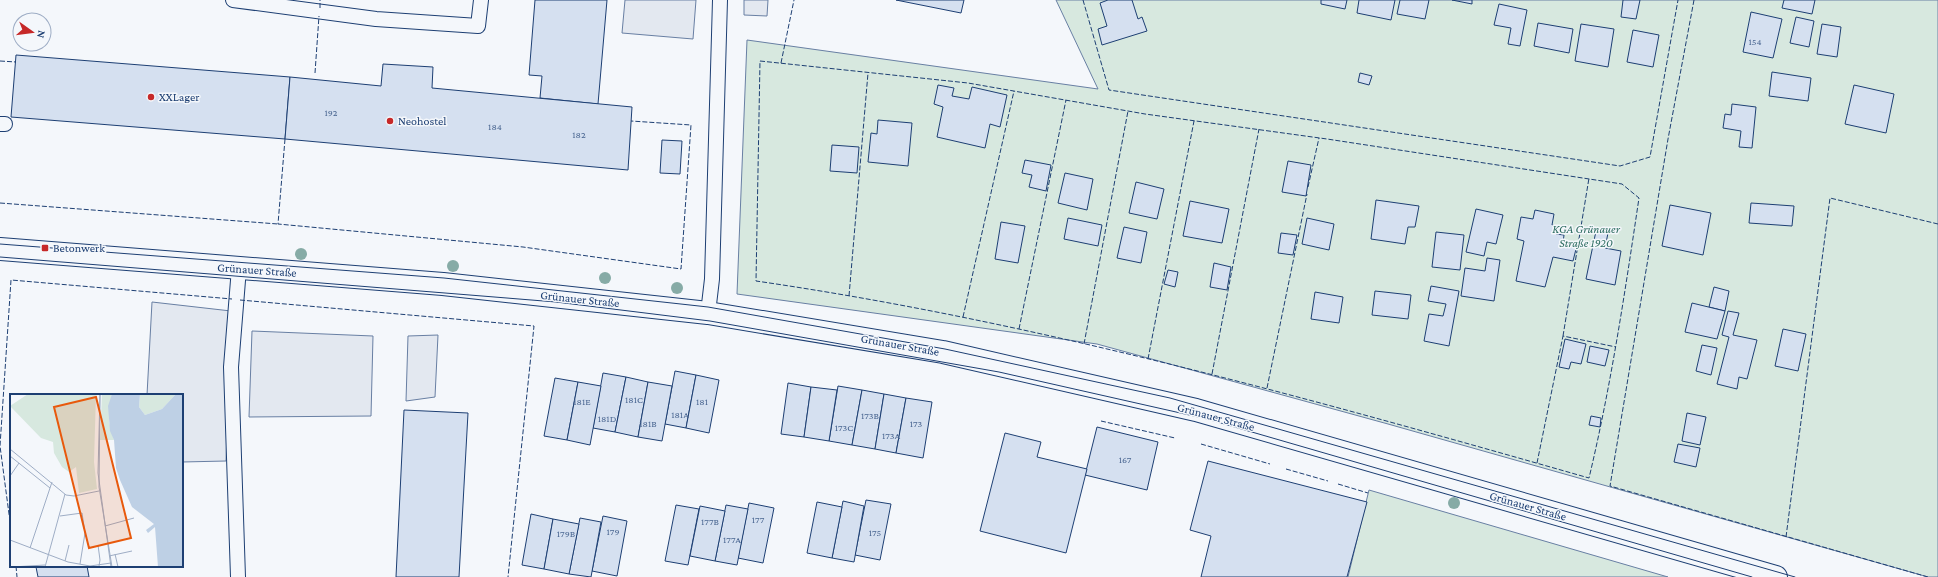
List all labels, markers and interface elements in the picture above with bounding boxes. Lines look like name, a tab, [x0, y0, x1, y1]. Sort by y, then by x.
north arrow	[12, 12, 52, 52]
text: N	[35, 29, 48, 40]
house number: 154	[1748, 36, 1762, 47]
place label: XXLager	[159, 90, 200, 104]
marker: XXLager	[146, 92, 156, 102]
house number: 192	[324, 107, 338, 118]
place label: Neohostel	[398, 114, 446, 128]
marker: Neohostel	[385, 116, 395, 126]
house number: 184	[488, 121, 502, 132]
house number: 182	[572, 129, 586, 140]
park label: KGA Grünauer Straße 1920	[1552, 222, 1621, 250]
place label: Betonwerk	[53, 241, 105, 255]
marker: Betonwerk	[40, 243, 50, 253]
street label: Grünauer Straße	[217, 260, 297, 280]
street label: Grünauer Straße	[540, 288, 620, 310]
street label: Grünauer Straße	[860, 331, 940, 359]
inset map	[10, 394, 183, 567]
house number: 181C	[625, 394, 643, 405]
house number: 181E	[573, 396, 591, 407]
house number: 181	[696, 396, 708, 407]
street label: Grünauer Straße	[1176, 400, 1256, 434]
house number: 181A	[671, 409, 689, 420]
house number: 173B	[861, 410, 880, 421]
house number: 181D	[598, 413, 617, 424]
house number: 181B	[639, 418, 657, 429]
house number: 173	[910, 418, 923, 429]
house number: 173C	[835, 422, 853, 433]
house number: 173A	[882, 430, 900, 441]
house number: 167	[1119, 454, 1132, 465]
street label: Grünauer Straße	[1488, 488, 1568, 524]
house number: 177	[752, 514, 765, 525]
house number: 177B	[701, 516, 720, 527]
house number: 179	[606, 526, 620, 537]
house number: 175	[869, 527, 882, 538]
house number: 179B	[557, 528, 576, 539]
house number: 177A	[723, 534, 741, 545]

